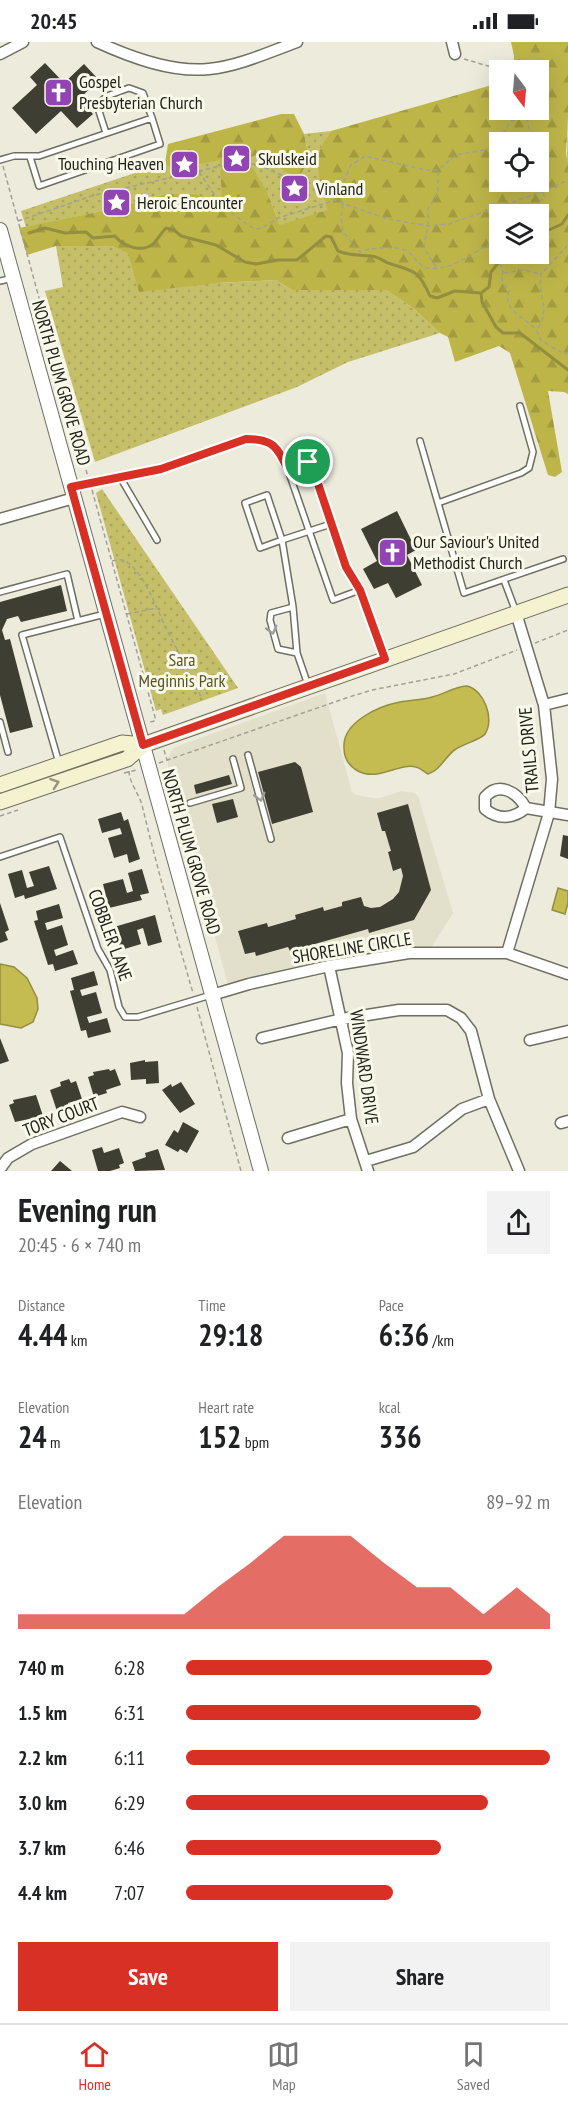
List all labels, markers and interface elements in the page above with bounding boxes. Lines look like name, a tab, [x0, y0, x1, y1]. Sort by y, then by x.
text: 20:45	[30, 7, 78, 35]
north arrow	[489, 60, 549, 120]
map controls	[489, 60, 549, 264]
place label: Gospel Presbyterian Church	[79, 70, 203, 114]
church icon: Gospel Presbyterian Church	[42, 76, 74, 108]
button: locate	[489, 132, 549, 192]
place icon: Skulskeid	[221, 143, 253, 175]
place label: Skulskeid	[258, 147, 317, 170]
place icon: Touching Heaven	[169, 148, 201, 180]
place label: Touching Heaven	[58, 152, 164, 175]
place icon: Vinland	[279, 173, 311, 205]
place label: Vinland	[315, 177, 363, 200]
place icon: Heroic Encounter	[100, 187, 132, 219]
place label: Heroic Encounter	[137, 191, 243, 214]
button: layers	[489, 204, 549, 264]
street label: NORTH PLUM GROVE ROAD	[27, 297, 96, 468]
pin	[282, 436, 333, 487]
icon: arrive	[291, 445, 324, 478]
place label: Our Saviour's United Methodist Church	[413, 530, 539, 574]
church icon: Our Saviour's United Methodist Church	[376, 536, 408, 568]
one-way arrow	[265, 625, 278, 635]
park label: Sara Meginnis Park	[139, 648, 225, 692]
street label: TRAILS DRIVE	[513, 706, 544, 794]
street label: NORTH PLUM GROVE ROAD	[157, 766, 226, 937]
one-way arrow	[49, 778, 60, 791]
one-way arrow	[253, 791, 265, 802]
street label: COBBLER LANE	[83, 886, 138, 984]
street label: SHORELINE CIRCLE	[291, 927, 413, 968]
street label: WINDWARD DRIVE	[345, 1008, 384, 1126]
street label: TORY COURT	[20, 1092, 102, 1142]
text: Evening run	[18, 1188, 157, 1231]
button: share	[487, 1191, 550, 1254]
text: 20:45 · 6 × 740 m	[18, 1232, 141, 1258]
text: Distance	[18, 1295, 65, 1315]
text: Time	[198, 1295, 226, 1315]
text: Pace	[379, 1295, 404, 1315]
text: 4.44	[18, 1315, 67, 1354]
text: 29:18	[198, 1315, 263, 1354]
text: 6:36	[379, 1315, 429, 1354]
text: km	[67, 1330, 87, 1350]
text: /km	[429, 1330, 454, 1350]
text: Elevation	[18, 1397, 69, 1417]
text: Heart rate	[198, 1397, 254, 1417]
text: kcal	[379, 1397, 401, 1417]
text: 24	[18, 1417, 47, 1456]
text: 152	[198, 1417, 241, 1456]
text: 336	[379, 1417, 422, 1456]
text: m	[47, 1432, 61, 1452]
text: bpm	[241, 1432, 269, 1452]
text: Elevation	[18, 1489, 82, 1515]
text: 89–92 m	[486, 1489, 550, 1515]
text: 740 m	[18, 1655, 64, 1681]
text: 6:28	[114, 1655, 145, 1681]
text: 1.5 km	[18, 1700, 67, 1726]
text: 6:31	[114, 1700, 145, 1726]
text: 2.2 km	[18, 1745, 67, 1771]
text: 6:11	[114, 1745, 145, 1771]
text: 3.0 km	[18, 1790, 67, 1816]
text: 6:29	[114, 1790, 145, 1816]
text: 3.7 km	[18, 1835, 66, 1861]
text: 6:46	[114, 1835, 145, 1861]
text: 4.4 km	[18, 1880, 67, 1906]
text: 7:07	[114, 1880, 145, 1906]
button: Save	[18, 1942, 278, 2011]
button: Share	[290, 1942, 550, 2011]
tab: Home	[78, 2038, 111, 2094]
tab: Map	[267, 2038, 300, 2094]
tab: Saved	[457, 2038, 490, 2094]

